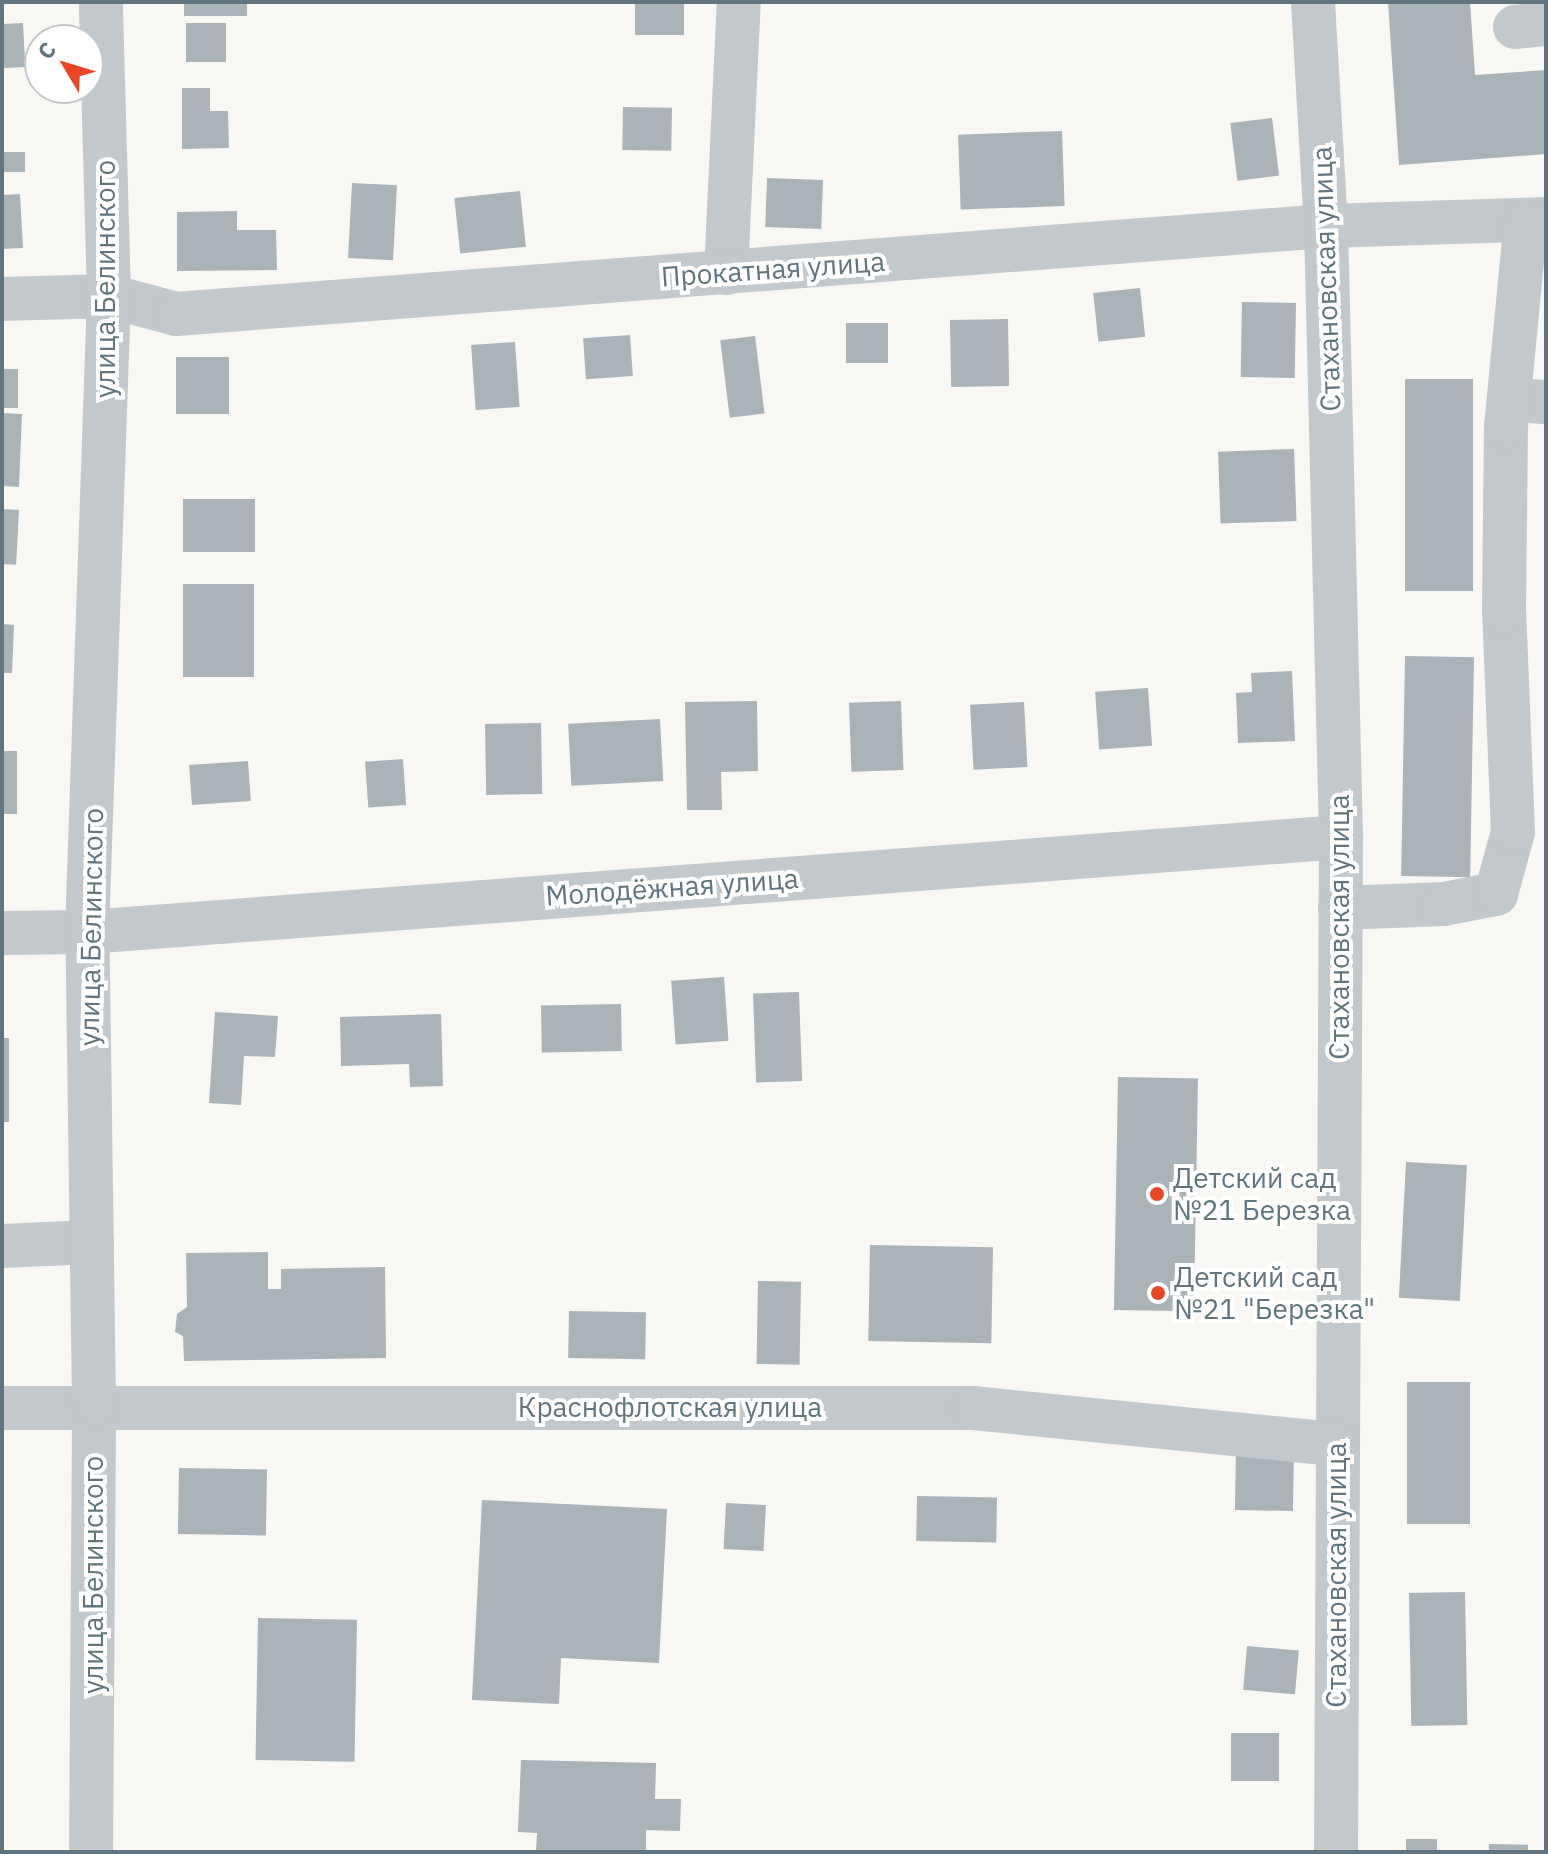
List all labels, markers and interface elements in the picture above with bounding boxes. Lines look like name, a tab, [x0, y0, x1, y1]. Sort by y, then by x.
north arrow	[24, 24, 104, 104]
text: С	[30, 36, 62, 65]
street label: Стахановская улица	[1305, 146, 1347, 412]
street label: улица Белинского	[88, 160, 122, 398]
street label: Прокатная улица	[660, 244, 886, 294]
street label: Стахановская улица	[1322, 794, 1356, 1060]
street label: улица Белинского	[72, 808, 110, 1046]
street label: Молодёжная улица	[544, 861, 800, 913]
place label: Детский сад №21 Березка	[1173, 1161, 1351, 1227]
marker: Детский сад №21 Березка	[1148, 1185, 1166, 1203]
place label: Детский сад №21 "Березка"	[1174, 1260, 1375, 1326]
marker: Детский сад №21 "Березка"	[1149, 1284, 1167, 1302]
street label: Краснофлотская улица	[518, 1390, 822, 1424]
street label: Стахановская улица	[1319, 1442, 1353, 1708]
street label: улица Белинского	[76, 1456, 110, 1694]

